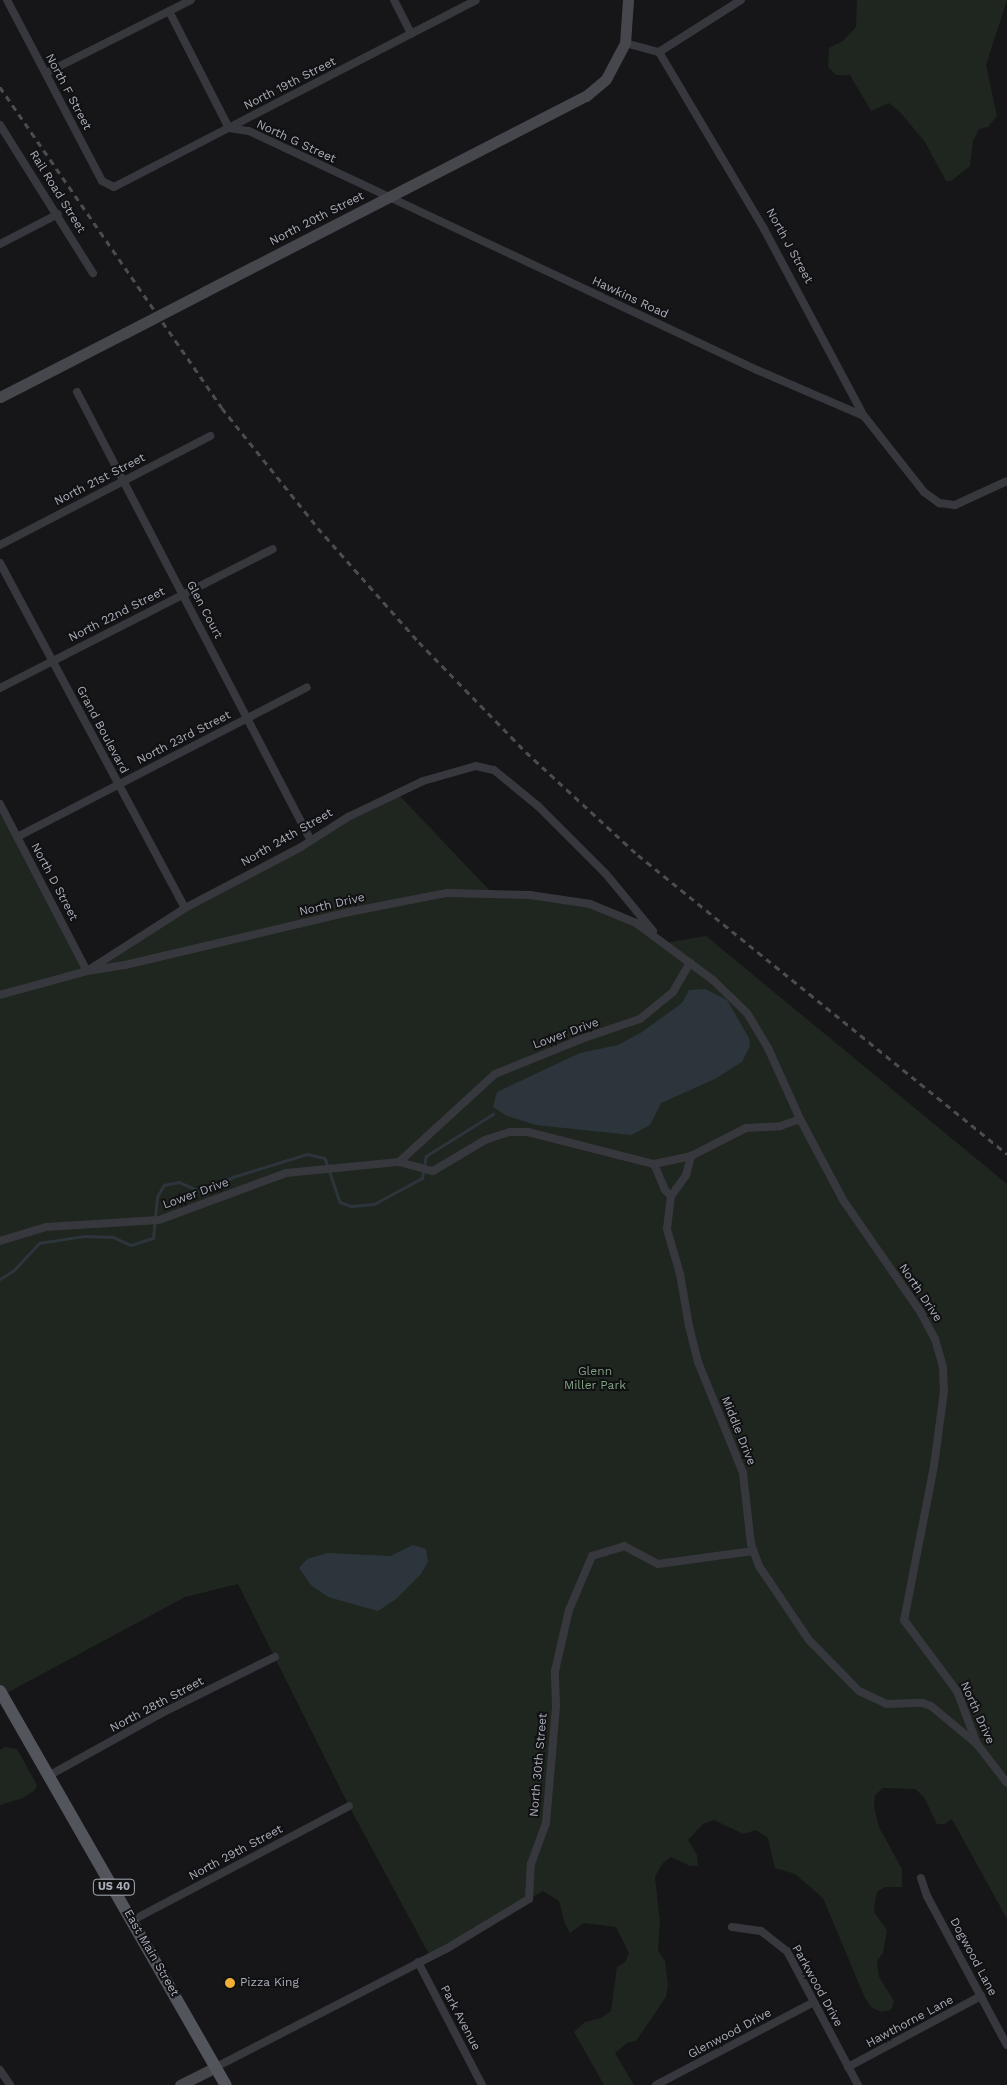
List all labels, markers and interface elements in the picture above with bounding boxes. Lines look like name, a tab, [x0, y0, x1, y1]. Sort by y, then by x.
street label: North F Street	[42, 51, 94, 133]
street label: North 19th Street	[241, 54, 339, 114]
street label: North G Street	[254, 117, 338, 167]
street label: Rail Road Street	[26, 148, 88, 236]
street label: North 20th Street	[267, 189, 367, 249]
street label: North J Street	[762, 206, 816, 286]
street label: Hawkins Road	[590, 274, 670, 322]
street label: North 21st Street	[52, 451, 148, 509]
street label: Glen Court	[183, 579, 225, 641]
street label: North 22nd Street	[66, 584, 168, 646]
street label: Grand Boulevard	[73, 684, 131, 776]
street label: North 23rd Street	[135, 708, 233, 768]
street label: North 24th Street	[239, 806, 335, 870]
street label: North D Street	[27, 841, 81, 923]
street label: North Drive	[298, 890, 366, 920]
street label: Lower Drive	[531, 1015, 601, 1053]
street label: Lower Drive	[161, 1175, 231, 1213]
street label: North Drive	[895, 1261, 945, 1325]
park label: Glenn Miller Park	[564, 1365, 626, 1393]
street label: Middle Drive	[718, 1394, 758, 1468]
street label: North 28th Street	[108, 1674, 206, 1736]
street label: North Drive	[957, 1680, 997, 1746]
street label: North 30th Street	[527, 1713, 551, 1817]
street label: North 29th Street	[187, 1822, 285, 1884]
road number: US 40	[93, 1878, 135, 1895]
street label: East Main Street	[120, 1907, 182, 1999]
street label: Dogwood Lane	[946, 1916, 1000, 1998]
street label: Parkwood Drive	[789, 1942, 845, 2030]
place label: Pizza King	[240, 1976, 299, 1990]
marker: Pizza King	[224, 1977, 236, 1989]
street label: Park Avenue	[437, 1983, 483, 2053]
street label: Hawthorne Lane	[864, 1993, 956, 2051]
street label: Glenwood Drive	[686, 2006, 774, 2062]

